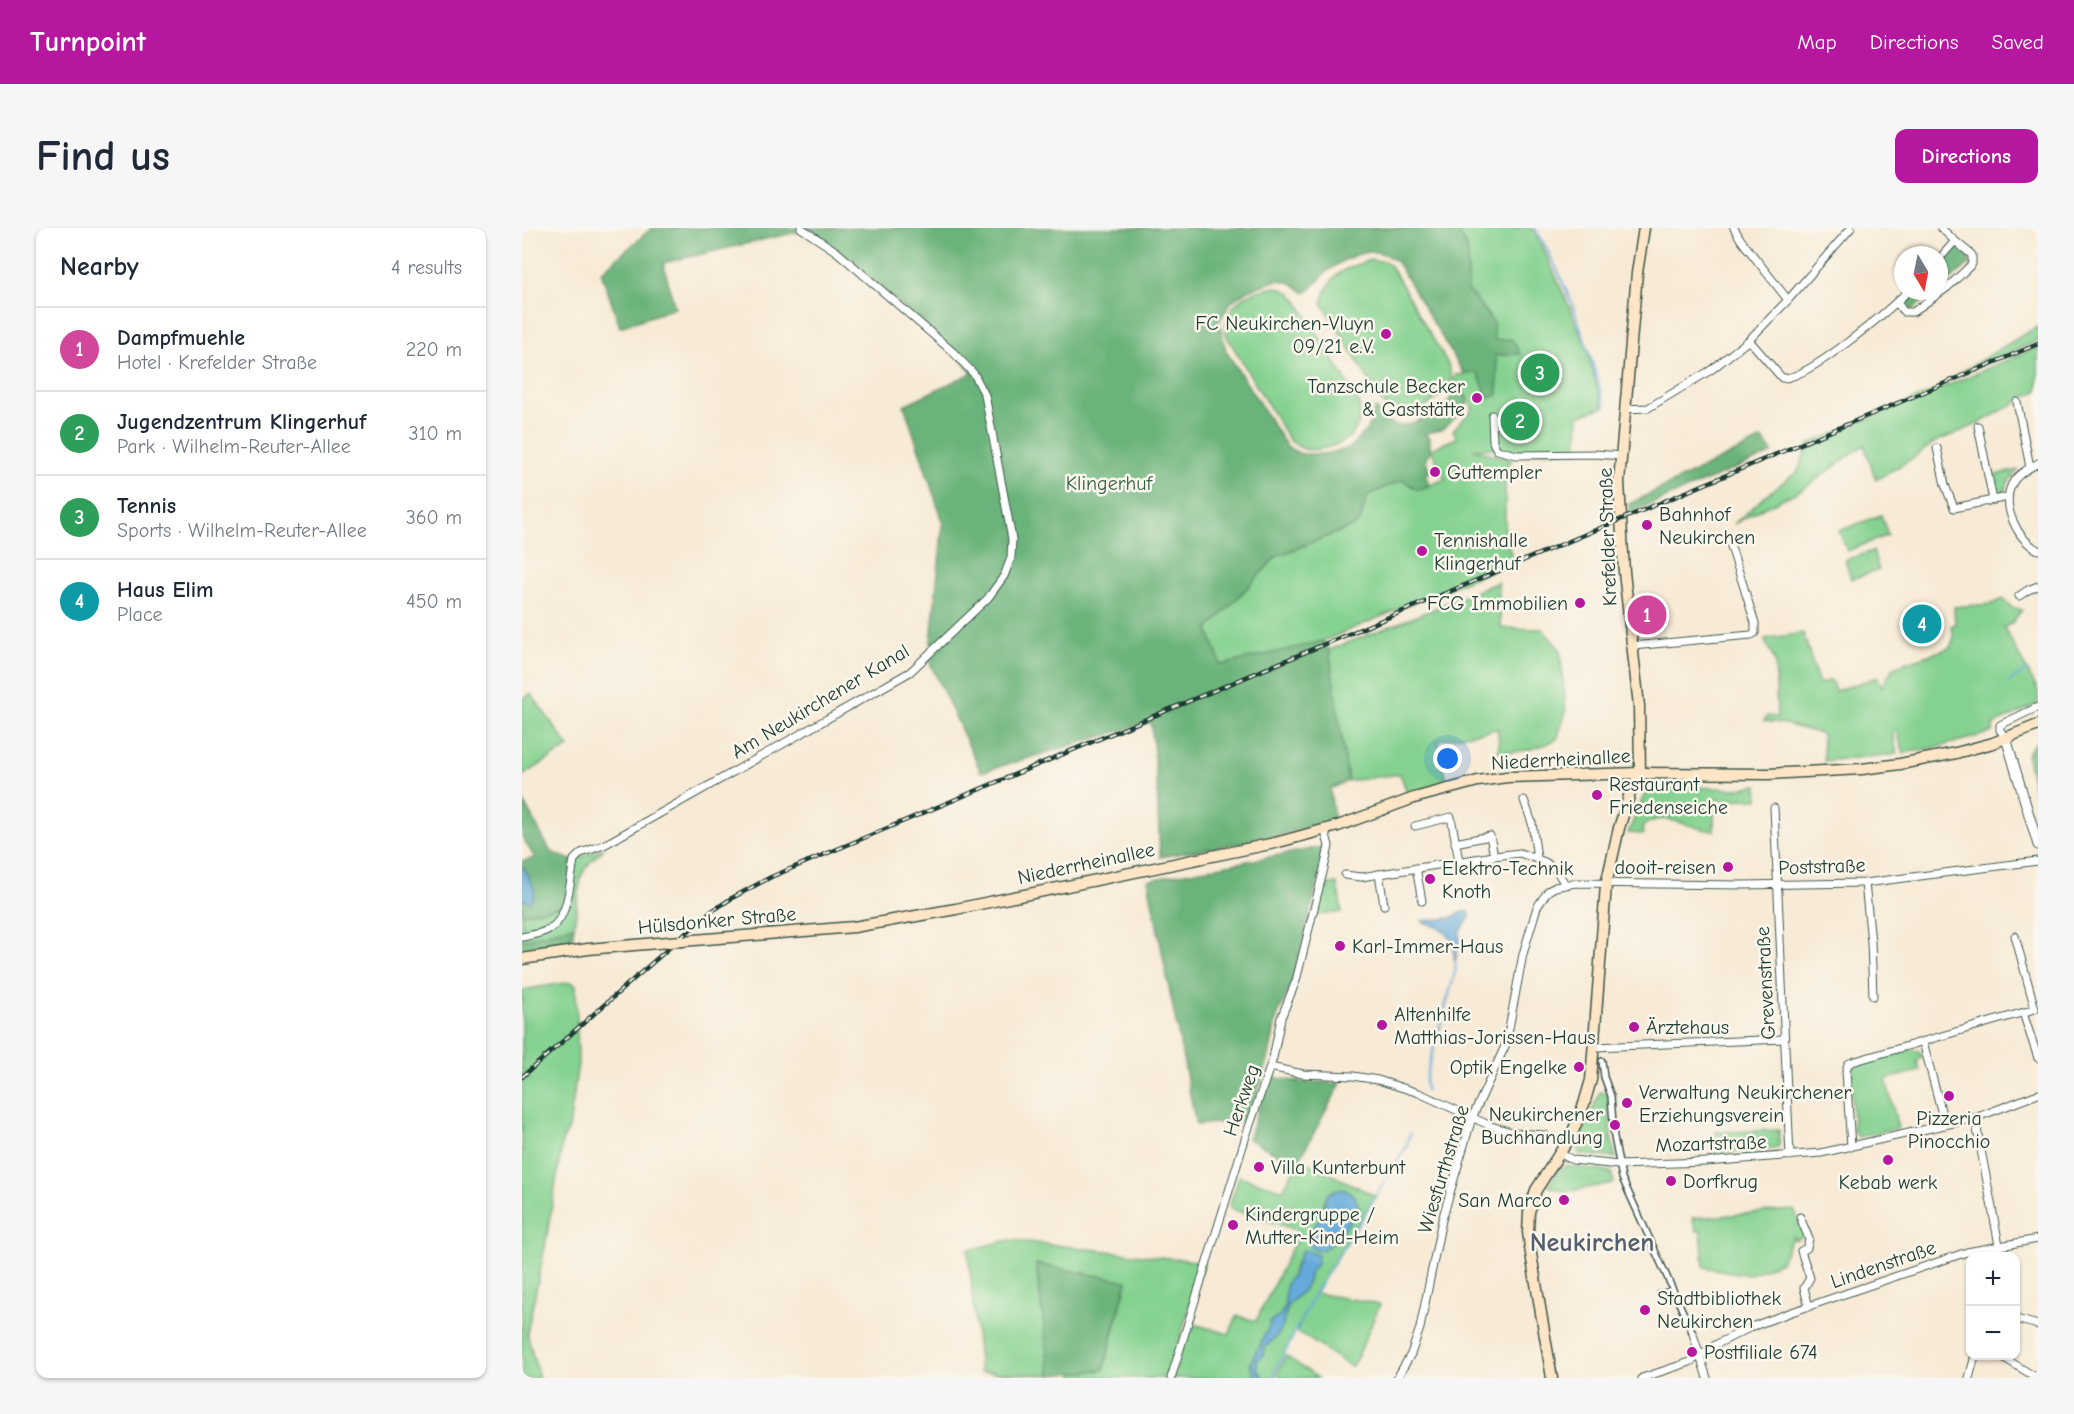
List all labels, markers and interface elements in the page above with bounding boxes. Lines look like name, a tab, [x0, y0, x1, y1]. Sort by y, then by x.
text: Turnpoint	[30, 26, 146, 58]
text: Map	[1797, 30, 1837, 54]
text: Directions	[1870, 30, 1959, 54]
text: Saved	[1992, 30, 2044, 54]
button: Directions	[1895, 129, 2038, 183]
text: Find us	[36, 132, 170, 181]
north arrow	[1894, 246, 1948, 300]
text: Nearby	[60, 252, 139, 282]
text: 4 results	[391, 256, 462, 279]
place label: FC Neukirchen-Vluyn 09/21 e.V.	[1195, 312, 1374, 358]
text: Dampfmuehle	[117, 325, 245, 351]
marker: FC Neukirchen-Vluyn 09/21 e.V.	[1379, 327, 1393, 341]
text: 1	[76, 338, 83, 361]
text: 220 m	[406, 338, 462, 361]
pin: 3	[1520, 350, 1560, 396]
text: Hotel · Krefelder Straße	[117, 351, 317, 374]
place label: Tanzschule Becker & Gaststätte	[1307, 375, 1465, 421]
marker: Tanzschule Becker & Gaststätte	[1470, 391, 1484, 405]
pin: 2	[1500, 398, 1540, 444]
text: Jugendzentrum Klingerhuf	[117, 409, 366, 435]
text: 2	[75, 422, 84, 445]
text: 310 m	[409, 422, 462, 445]
text: Park · Wilhelm-Reuter-Allee	[117, 435, 351, 458]
place label: Guttempler	[1447, 461, 1542, 484]
marker: Guttempler	[1428, 465, 1442, 479]
street label: Krefelder Straße	[1594, 467, 1621, 607]
park label: Klingerhuf	[1066, 472, 1154, 495]
text: Tennis	[117, 493, 176, 519]
place label: Bahnhof Neukirchen	[1659, 503, 1755, 549]
text: 3	[75, 506, 84, 529]
text: 360 m	[406, 506, 462, 529]
marker: Bahnhof Neukirchen	[1640, 518, 1654, 532]
text: Sports · Wilhelm-Reuter-Allee	[117, 519, 367, 542]
place label: Tennishalle Klingerhuf	[1434, 529, 1528, 575]
marker: Tennishalle Klingerhuf	[1415, 544, 1429, 558]
text: Haus Elim	[117, 577, 214, 603]
text: 4	[75, 590, 84, 613]
text: 450 m	[406, 590, 462, 613]
place label: FCG Immobilien	[1427, 592, 1568, 615]
pin: 1	[1628, 592, 1666, 638]
marker: FCG Immobilien	[1573, 596, 1587, 610]
pin: 4	[1902, 602, 1942, 646]
text: Place	[117, 603, 163, 626]
street label: Am Neukirchener Kanal	[727, 639, 913, 764]
your location	[1433, 744, 1462, 773]
street label: Niederrheinallee	[1491, 744, 1631, 775]
place label: Restaurant Friedenseiche	[1609, 773, 1728, 819]
marker: Restaurant Friedenseiche	[1590, 788, 1604, 802]
street label: Niederrheinallee	[1015, 838, 1157, 889]
street label: Poststraße	[1778, 853, 1866, 880]
place label: dooit-reisen	[1614, 856, 1716, 879]
place label: Elektro-Technik Knoth	[1442, 857, 1574, 903]
marker: dooit-reisen	[1721, 860, 1735, 874]
marker: Elektro-Technik Knoth	[1423, 872, 1437, 886]
street label: Hülsdonker Straße	[637, 902, 797, 939]
street label: Grevenstraße	[1751, 926, 1780, 1040]
place label: Karl-Immer-Haus	[1352, 935, 1503, 958]
marker: Karl-Immer-Haus	[1333, 939, 1347, 953]
place label: Altenhilfe Matthias-Jorissen-Haus	[1394, 1003, 1596, 1049]
place label: Ärztehaus	[1646, 1016, 1729, 1039]
marker: Altenhilfe Matthias-Jorissen-Haus	[1375, 1018, 1389, 1032]
marker: Ärztehaus	[1627, 1020, 1641, 1034]
place label: Optik Engelke	[1450, 1056, 1567, 1079]
marker: Optik Engelke	[1572, 1060, 1586, 1074]
street label: Herkweg	[1218, 1061, 1264, 1139]
place label: Verwaltung Neukirchener Erziehungsverein	[1639, 1081, 1851, 1127]
marker: Pizzeria Pinocchio	[1942, 1089, 1956, 1103]
marker: Verwaltung Neukirchener Erziehungsverein	[1620, 1096, 1634, 1110]
street label: Wiesfurthstraße	[1413, 1102, 1474, 1236]
place label: Neukirchener Buchhandlung	[1481, 1103, 1603, 1149]
place label: Pizzeria Pinocchio	[1908, 1107, 1990, 1153]
marker: Neukirchener Buchhandlung	[1608, 1118, 1622, 1132]
street label: Mozartstraße	[1655, 1130, 1767, 1157]
marker: Kebab werk	[1881, 1153, 1895, 1167]
place label: Villa Kunterbunt	[1271, 1156, 1407, 1179]
marker: Villa Kunterbunt	[1252, 1160, 1266, 1174]
place label: Dorfkrug	[1683, 1170, 1758, 1193]
place label: Kebab werk	[1839, 1171, 1938, 1194]
marker: Dorfkrug	[1664, 1174, 1678, 1188]
place label: San Marco	[1458, 1189, 1552, 1212]
marker: San Marco	[1557, 1193, 1571, 1207]
place label: Kindergruppe / Mutter-Kind-Heim	[1245, 1203, 1399, 1249]
marker: Kindergruppe / Mutter-Kind-Heim	[1226, 1218, 1240, 1232]
district label: Neukirchen	[1530, 1228, 1654, 1258]
street label: Lindenstraße	[1828, 1236, 1939, 1293]
map controls	[1966, 1252, 2020, 1360]
button: +	[1966, 1252, 2020, 1306]
place label: Stadtbibliothek Neukirchen	[1657, 1287, 1782, 1333]
marker: Stadtbibliothek Neukirchen	[1638, 1303, 1652, 1317]
button: −	[1966, 1306, 2020, 1360]
place label: Postfiliale 674	[1704, 1341, 1818, 1364]
marker: Postfiliale 674	[1685, 1345, 1699, 1359]

